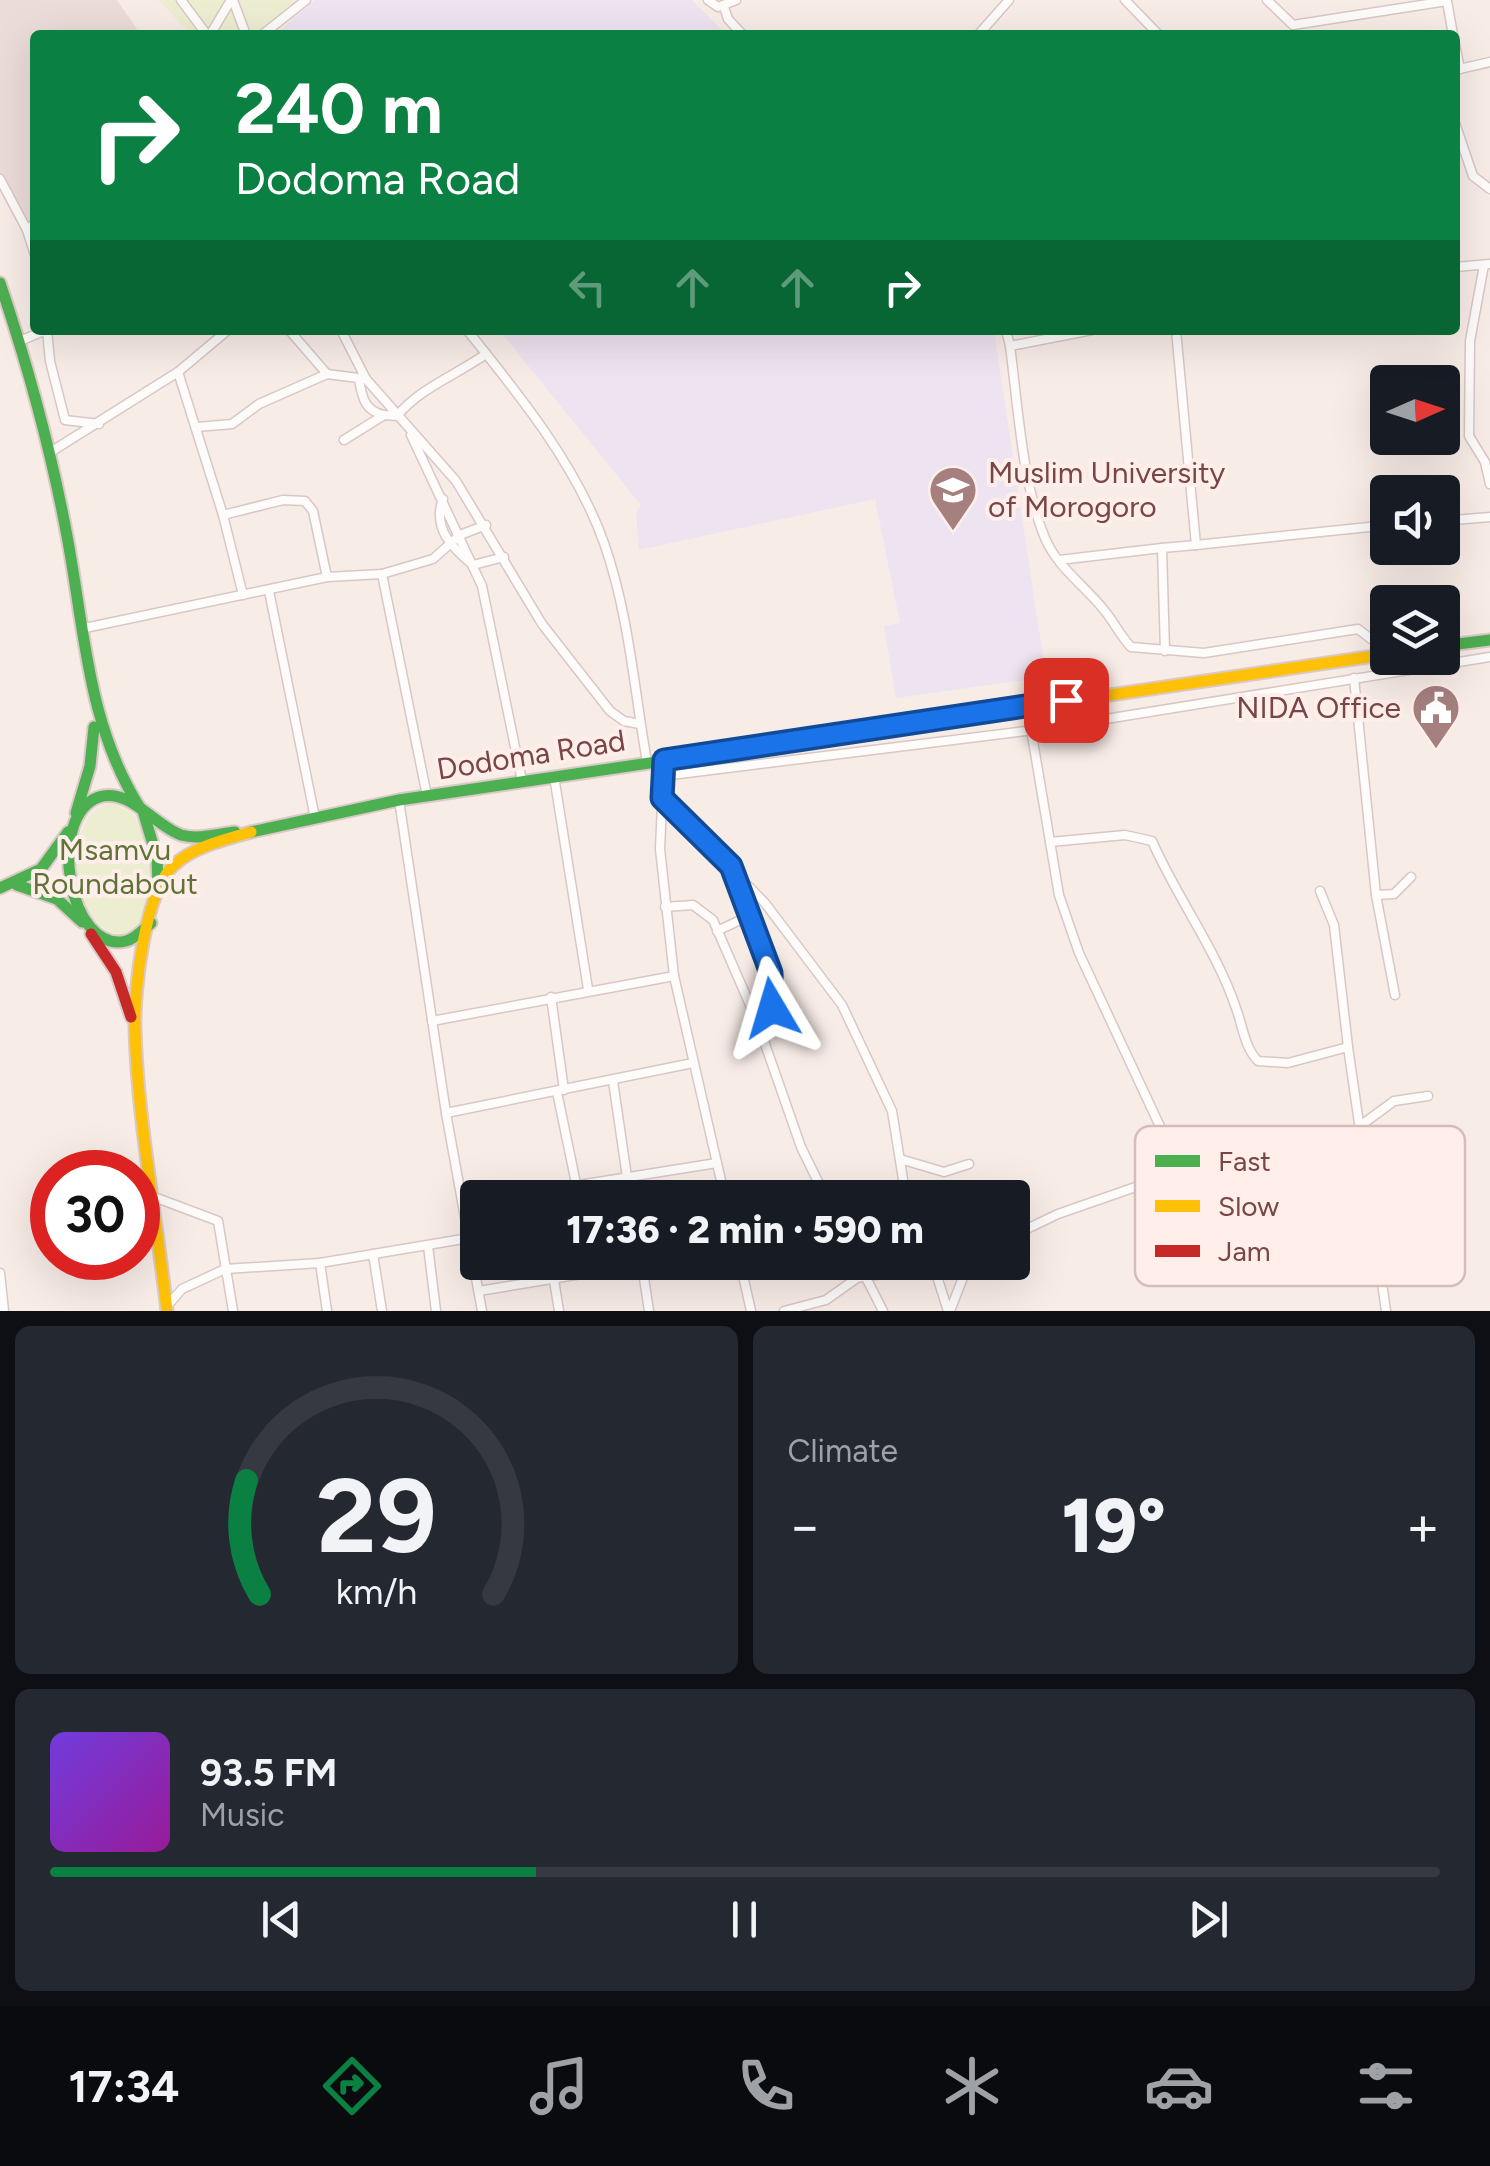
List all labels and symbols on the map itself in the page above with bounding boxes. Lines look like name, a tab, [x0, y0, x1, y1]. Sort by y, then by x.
north arrow	[1370, 365, 1460, 455]
place label: Muslim University of Morogoro	[988, 454, 1226, 525]
school or university icon: Muslim University of Morogoro	[927, 464, 979, 532]
pin	[1024, 658, 1109, 743]
public building icon: NIDA Office	[1410, 682, 1462, 750]
place label: NIDA Office	[1236, 689, 1401, 726]
street label: Dodoma Road	[434, 721, 628, 788]
park label: Msamvu Roundabout	[32, 831, 198, 902]
position arrow	[720, 956, 824, 1060]
legend	[1135, 1126, 1465, 1286]
text: Fast	[1218, 1144, 1271, 1178]
speed limit sign: 30	[30, 1150, 160, 1280]
text: Slow	[1218, 1189, 1279, 1223]
text: Jam	[1218, 1234, 1271, 1268]

